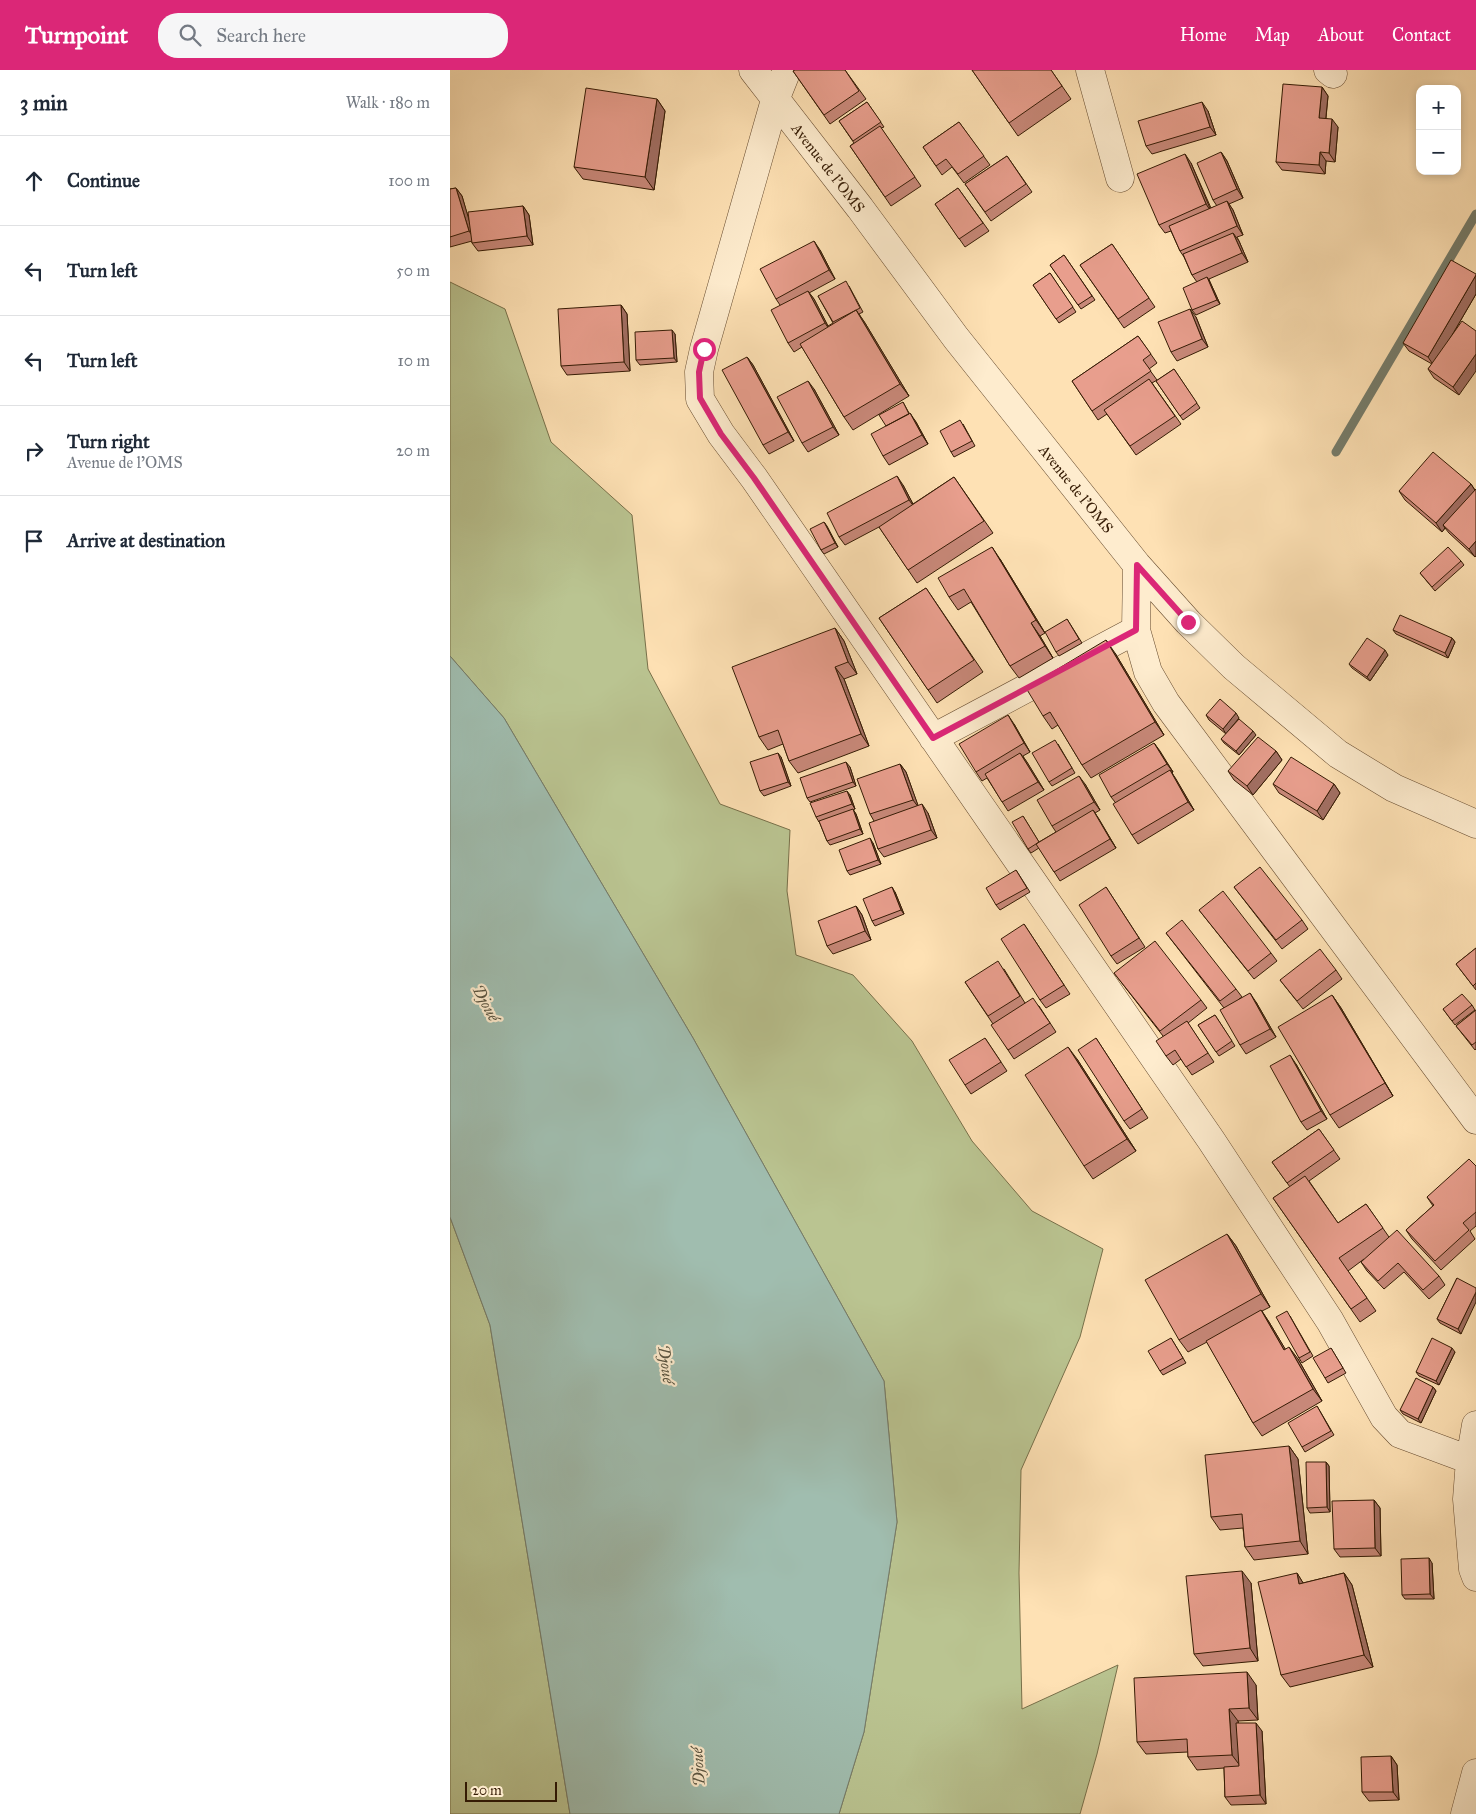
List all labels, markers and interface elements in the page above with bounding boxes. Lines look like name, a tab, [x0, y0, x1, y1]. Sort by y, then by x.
search box	[158, 13, 508, 58]
text: Turnpoint	[25, 20, 128, 50]
icon: search	[176, 21, 204, 49]
text: Search here	[216, 24, 306, 47]
text: Home	[1180, 24, 1227, 46]
text: Map	[1255, 24, 1290, 46]
text: About	[1318, 24, 1364, 46]
text: Contact	[1392, 24, 1451, 46]
map controls	[1416, 85, 1461, 175]
button: +	[1416, 85, 1461, 130]
text: 3 min	[20, 90, 68, 116]
text: Walk · 180 m	[346, 93, 430, 112]
street label: Avenue de l'OMS	[787, 119, 868, 216]
button: −	[1416, 130, 1461, 175]
icon: ahead	[20, 167, 48, 195]
text: Continue	[67, 169, 140, 192]
text: 100 m	[388, 171, 430, 190]
icon: left	[20, 257, 48, 285]
text: Turn left	[67, 259, 137, 282]
text: 50 m	[396, 261, 430, 280]
route start	[693, 338, 716, 361]
icon: left	[20, 347, 48, 375]
text: Turn left	[67, 349, 137, 372]
text: 10 m	[398, 351, 430, 370]
text: Turn right	[67, 430, 150, 453]
icon: right	[20, 437, 48, 465]
street label: Avenue de l'OMS	[1034, 440, 1117, 537]
text: 20 m	[396, 441, 430, 460]
text: Avenue de l'OMS	[67, 453, 183, 472]
icon: arrive	[20, 527, 48, 555]
text: Arrive at destination	[67, 529, 225, 552]
route end	[1177, 611, 1200, 634]
water label: Djoué	[468, 982, 505, 1028]
water label: Djoué	[653, 1344, 679, 1388]
water label: Djoué	[687, 1744, 710, 1787]
scale bar	[465, 1779, 558, 1802]
text: 20 m	[472, 1782, 502, 1799]

